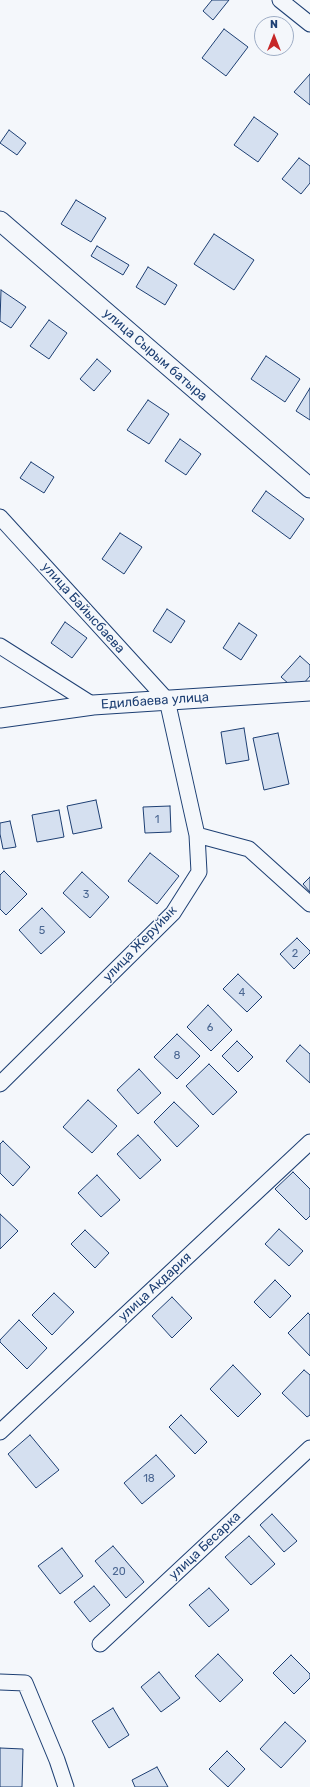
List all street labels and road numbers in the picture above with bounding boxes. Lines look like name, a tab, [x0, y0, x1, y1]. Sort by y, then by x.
street label: улица Сырым батыра	[100, 306, 210, 404]
street label: улица Байысбаева	[38, 559, 128, 657]
street label: Едилбаева улица	[100, 689, 210, 713]
street label: улица Жеруйык	[100, 903, 180, 985]
street label: улица Акдария	[115, 1249, 195, 1325]
street label: улица Бесарка	[166, 1509, 244, 1583]

